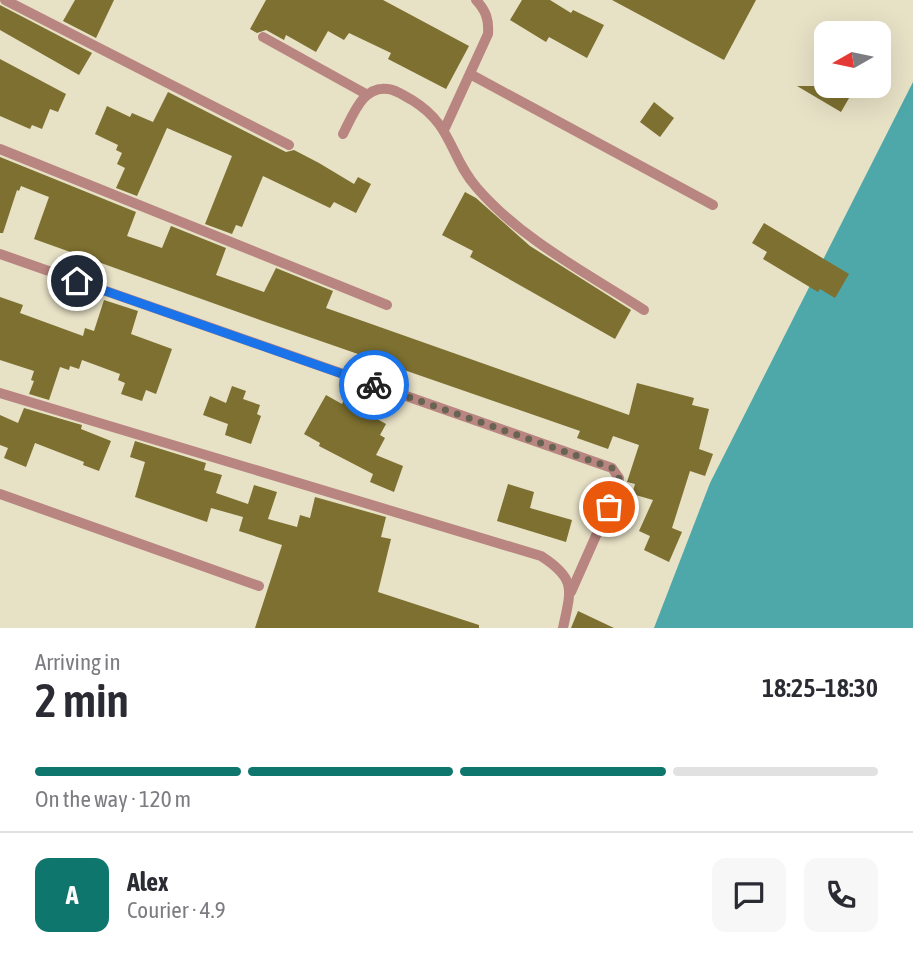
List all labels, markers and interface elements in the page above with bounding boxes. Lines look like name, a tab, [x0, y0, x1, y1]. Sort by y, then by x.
north arrow	[814, 21, 891, 98]
map controls	[814, 21, 891, 98]
pin	[47, 251, 107, 311]
icon: home	[58, 262, 96, 300]
courier	[339, 350, 409, 420]
icon: bike	[355, 366, 393, 404]
pin	[579, 477, 639, 537]
icon: bag	[590, 488, 628, 526]
text: Arriving in	[35, 649, 121, 675]
text: 18:25–18:30	[762, 673, 878, 703]
text: 2 min	[35, 674, 129, 727]
text: On the way · 120 m	[35, 786, 191, 812]
button: chat	[712, 858, 786, 932]
button: phone	[804, 858, 878, 932]
text: Alex	[127, 867, 168, 897]
text: A	[66, 880, 78, 910]
text: Courier · 4.9	[127, 897, 226, 923]

